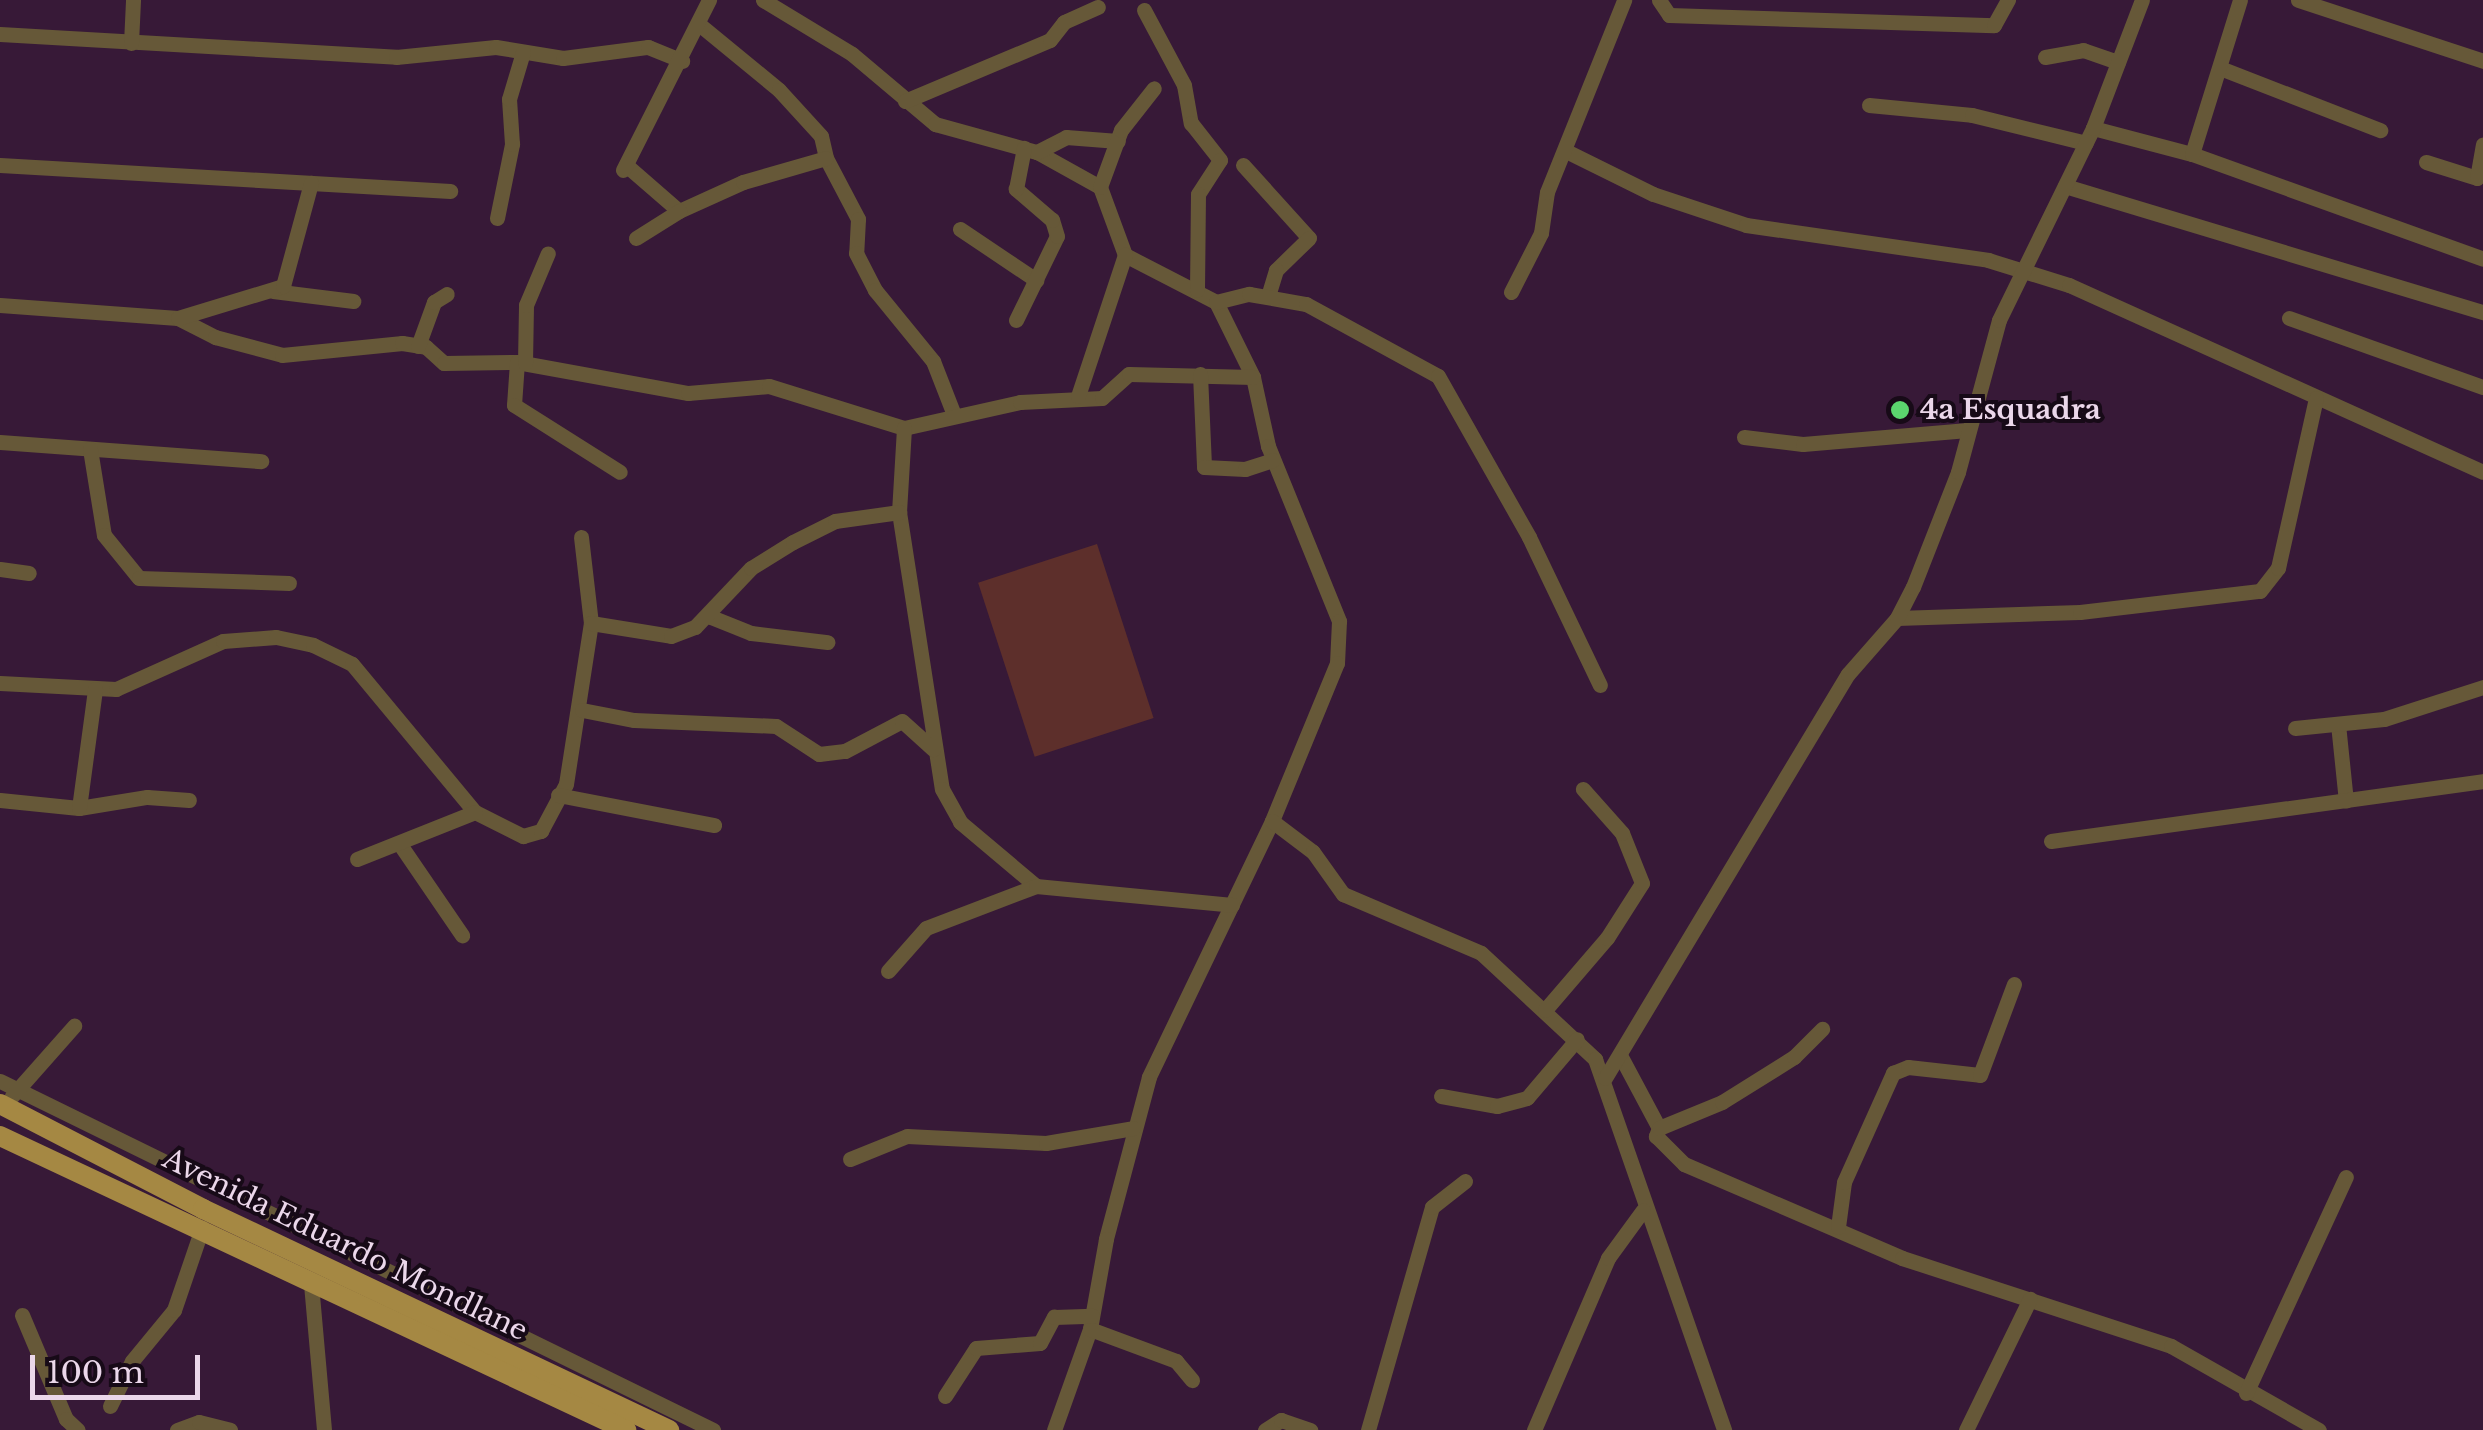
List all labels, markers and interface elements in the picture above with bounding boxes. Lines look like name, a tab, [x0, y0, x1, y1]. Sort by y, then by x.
place label: 4a Esquadra	[1920, 393, 2101, 427]
marker: 4a Esquadra	[1889, 399, 1911, 421]
street label: Avenida Eduardo Mondlane	[157, 1142, 533, 1348]
scale bar	[35, 1335, 205, 1397]
text: 100 m	[47, 1354, 144, 1391]

